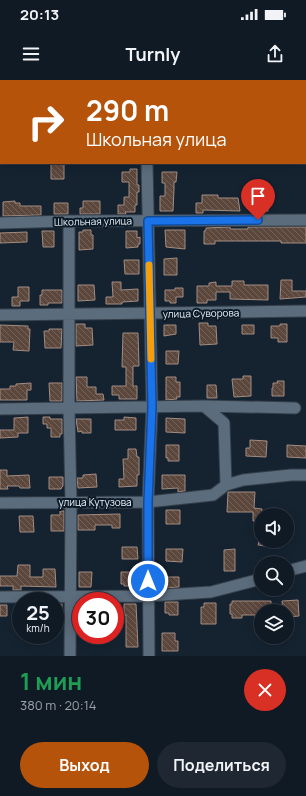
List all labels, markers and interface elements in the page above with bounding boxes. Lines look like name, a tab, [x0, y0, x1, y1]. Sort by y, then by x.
text: 20:13	[20, 4, 59, 25]
text: Turnly	[126, 42, 180, 66]
icon: menu	[20, 43, 42, 65]
icon: share	[264, 43, 286, 65]
text: 290 m	[86, 91, 169, 129]
icon: right	[20, 96, 72, 148]
text: Школьная улица	[86, 127, 226, 151]
pin	[241, 179, 275, 220]
icon: arrive	[247, 185, 269, 207]
street label: Школьная улица	[54, 213, 132, 229]
street label: улица Суворова	[163, 305, 239, 321]
street label: улица Кутузова	[58, 495, 132, 509]
map controls	[254, 508, 294, 644]
button: sound	[254, 508, 294, 548]
button: search	[254, 556, 294, 596]
position arrow	[127, 560, 169, 602]
speed limit sign: 30	[72, 592, 124, 644]
text: 25	[26, 599, 50, 626]
button: layers	[254, 604, 294, 644]
text: km/h	[26, 621, 50, 635]
text: 1 мин	[20, 664, 82, 697]
button: close	[244, 669, 286, 711]
text: 380 m · 20:14	[20, 696, 96, 714]
button: Выход	[20, 742, 149, 788]
button: Поделиться	[157, 742, 286, 788]

